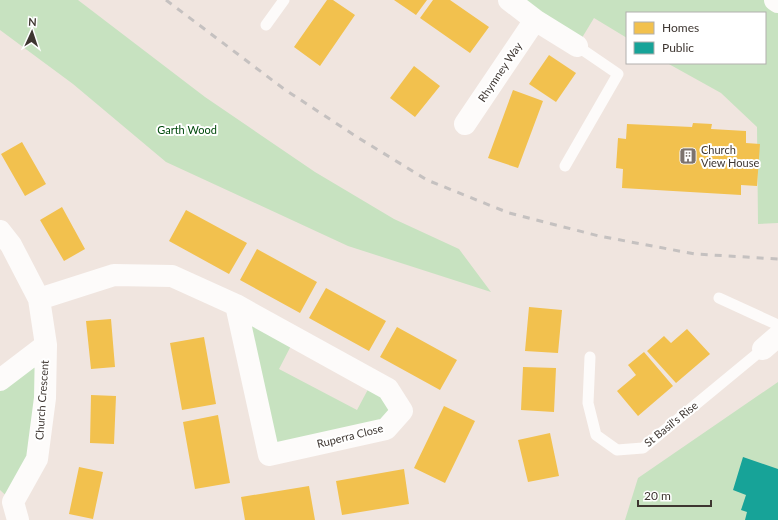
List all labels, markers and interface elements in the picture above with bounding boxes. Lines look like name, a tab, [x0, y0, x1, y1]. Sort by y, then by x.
north arrow	[12, 12, 52, 52]
legend	[626, 12, 766, 64]
text: N	[28, 15, 37, 28]
text: Homes	[662, 20, 699, 35]
street label: Rhymney Way	[475, 39, 525, 104]
text: Public	[662, 40, 694, 55]
park label: Garth Wood	[157, 123, 217, 136]
place label: Church View House	[701, 143, 759, 169]
building icon: Church View House	[678, 146, 698, 166]
street label: Church Crescent	[32, 359, 51, 440]
street label: St Basil's Rise	[641, 398, 700, 449]
street label: Ruperra Close	[315, 421, 384, 450]
scale bar	[638, 482, 711, 508]
text: 20 m	[644, 488, 671, 503]

